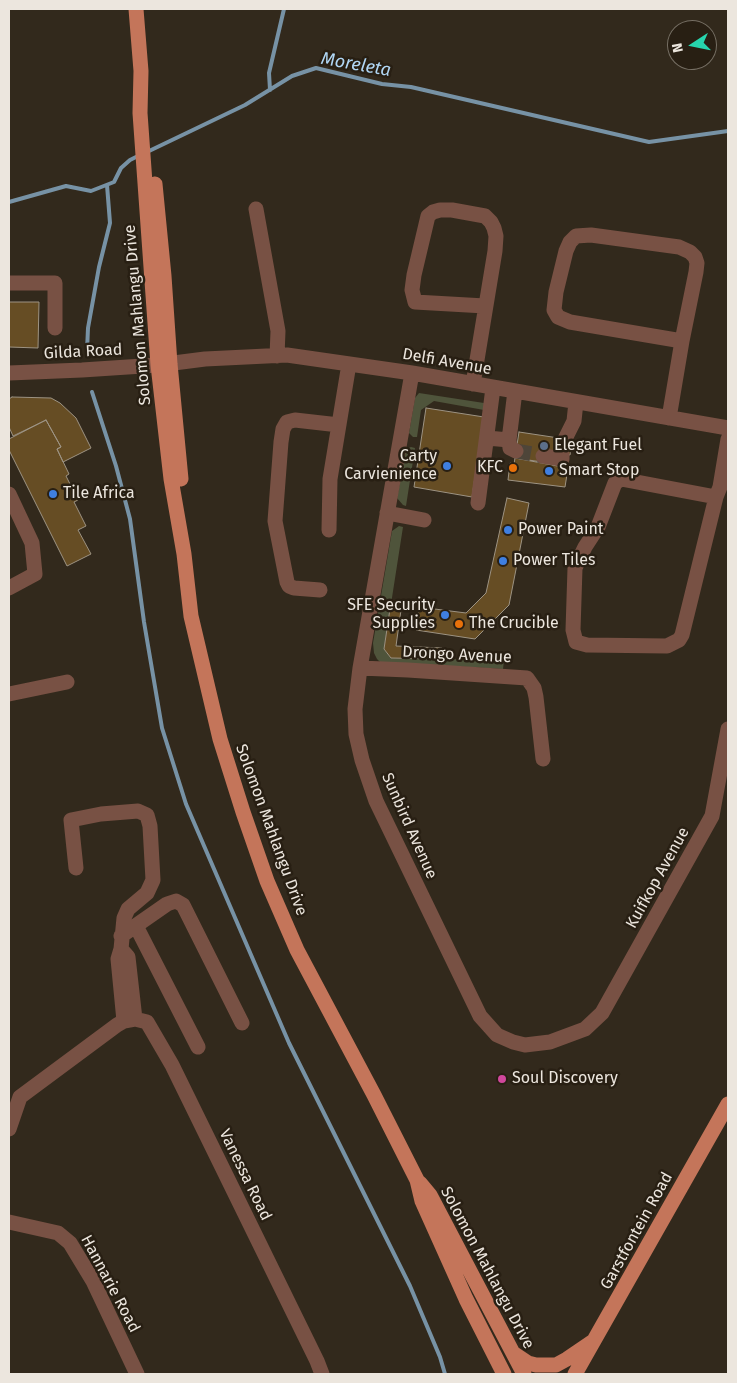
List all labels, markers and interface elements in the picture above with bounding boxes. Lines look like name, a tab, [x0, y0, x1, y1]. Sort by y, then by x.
north arrow	[667, 20, 717, 70]
text: N	[669, 42, 687, 54]
water label: Moreleta	[319, 48, 393, 82]
street label: Solomon Mahlangu Drive	[121, 224, 155, 406]
street label: Gilda Road	[43, 340, 123, 364]
street label: Delfi Avenue	[401, 345, 493, 379]
place label: Elegant Fuel	[554, 436, 642, 456]
marker: Elegant Fuel	[538, 440, 550, 452]
place label: Carty Carvienience	[344, 447, 437, 485]
place label: KFC	[477, 458, 503, 478]
marker: Carty Carvienience	[441, 460, 453, 472]
place label: Smart Stop	[559, 461, 639, 481]
marker: KFC	[507, 462, 519, 474]
marker: Smart Stop	[543, 465, 555, 477]
place label: Tile Africa	[63, 484, 135, 504]
marker: Tile Africa	[47, 488, 59, 500]
place label: Power Paint	[518, 520, 604, 540]
marker: Power Paint	[502, 524, 514, 536]
place label: Power Tiles	[513, 551, 595, 571]
marker: Power Tiles	[497, 555, 509, 567]
place label: SFE Security Supplies	[347, 596, 435, 634]
marker: SFE Security Supplies	[439, 609, 451, 621]
place label: The Crucible	[469, 614, 559, 634]
marker: The Crucible	[453, 618, 465, 630]
street label: Drongo Avenue	[402, 643, 512, 667]
street label: Solomon Mahlangu Drive	[231, 742, 311, 918]
street label: Sunbird Avenue	[377, 770, 441, 882]
street label: Kuifkop Avenue	[622, 824, 694, 932]
place label: Soul Discovery	[512, 1069, 618, 1089]
marker: Soul Discovery	[496, 1073, 508, 1085]
street label: Vanessa Road	[215, 1126, 275, 1224]
street label: Garstfontein Road	[597, 1169, 677, 1293]
street label: Solomon Mahlangu Drive	[436, 1184, 538, 1352]
street label: Hannarie Road	[76, 1232, 144, 1336]

